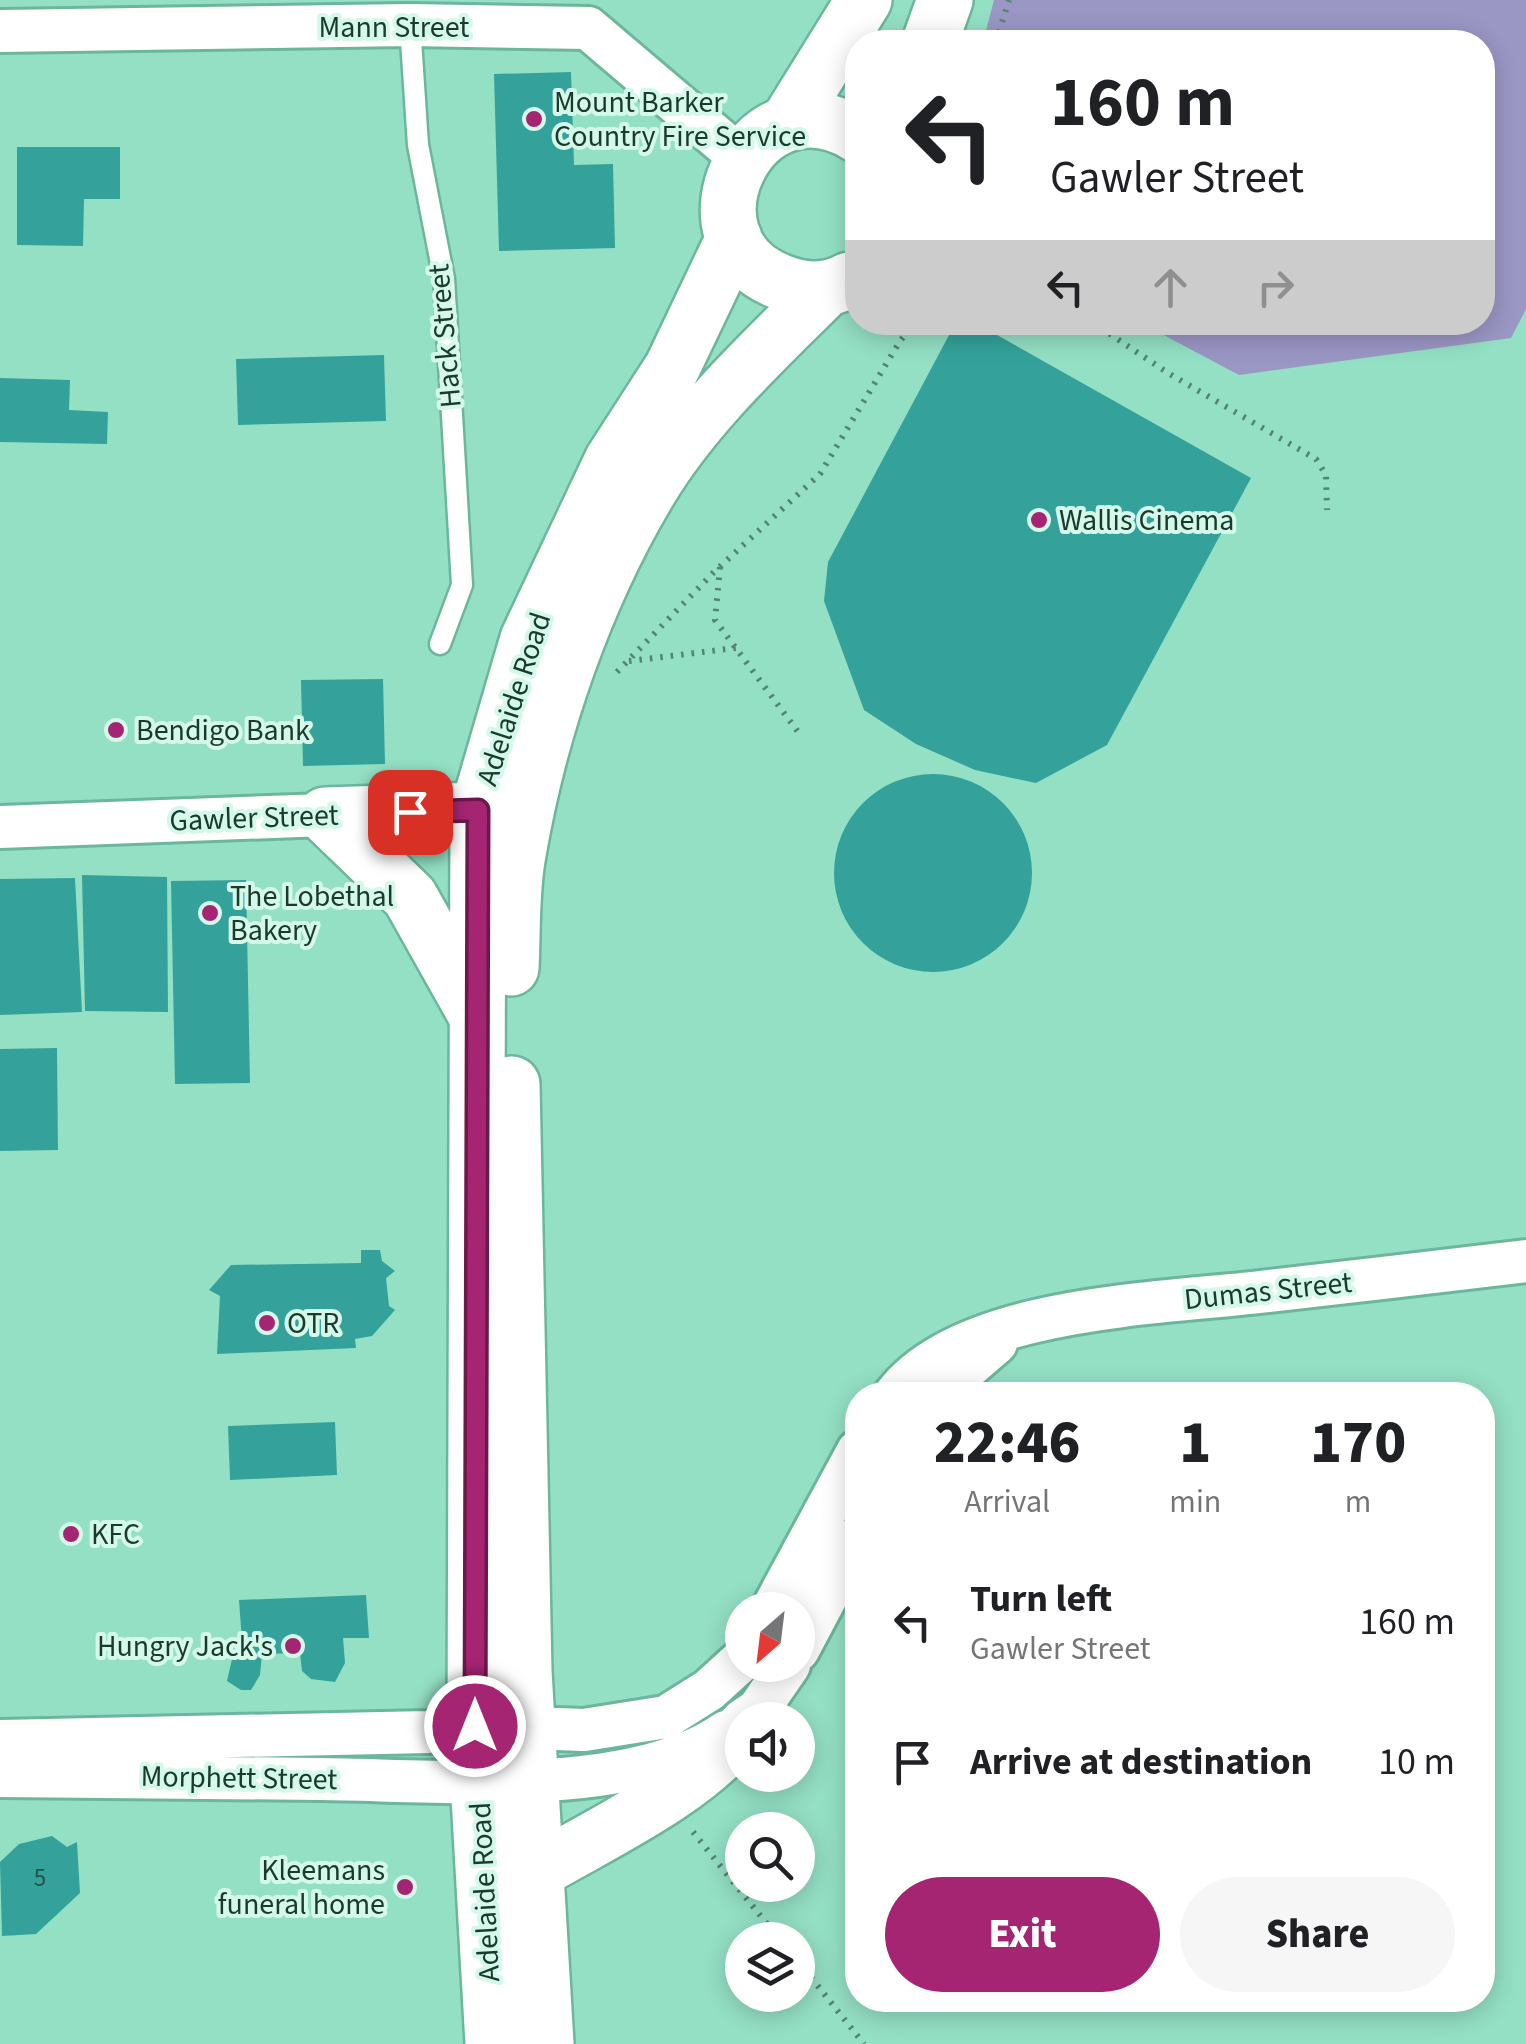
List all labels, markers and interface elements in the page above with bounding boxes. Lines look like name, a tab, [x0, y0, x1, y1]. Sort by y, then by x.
street label: Mann Street	[319, 6, 469, 49]
text: 160 m	[1050, 53, 1235, 153]
icon: left	[885, 70, 1015, 200]
place label: Mount Barker Country Fire Service	[554, 81, 806, 158]
marker: Mount Barker Country Fire Service	[523, 108, 545, 130]
text: Gawler Street	[1050, 146, 1304, 210]
icon: left	[1038, 260, 1093, 315]
icon: ahead	[1143, 260, 1198, 315]
icon: right	[1248, 260, 1303, 315]
street label: Hack Street	[417, 262, 473, 410]
place label: Wallis Cinema	[1059, 499, 1234, 542]
marker: Wallis Cinema	[1028, 509, 1050, 531]
street label: Adelaide Road	[466, 607, 562, 791]
place label: Bendigo Bank	[136, 709, 310, 752]
marker: Bendigo Bank	[105, 719, 127, 741]
pin	[368, 770, 453, 855]
icon: arrive	[383, 785, 438, 840]
street label: Gawler Street	[169, 794, 339, 842]
place label: The Lobethal Bakery	[230, 875, 394, 952]
marker: The Lobethal Bakery	[199, 902, 221, 924]
street label: Dumas Street	[1182, 1261, 1354, 1321]
place label: OTR	[287, 1302, 339, 1345]
marker: OTR	[256, 1312, 278, 1334]
text: 22:46	[934, 1401, 1081, 1486]
text: 1	[1179, 1401, 1211, 1486]
text: 170	[1310, 1401, 1406, 1486]
text: Arrival	[964, 1479, 1050, 1525]
text: min	[1169, 1479, 1221, 1525]
text: m	[1345, 1479, 1371, 1525]
place label: KFC	[91, 1513, 140, 1556]
marker: KFC	[60, 1523, 82, 1545]
text: Turn left	[970, 1572, 1112, 1626]
north arrow	[725, 1592, 815, 1682]
map controls	[725, 1592, 815, 2012]
icon: left	[885, 1595, 940, 1650]
text: 160 m	[1359, 1595, 1455, 1649]
place label: Hungry Jack's	[97, 1625, 273, 1668]
text: Gawler Street	[970, 1626, 1151, 1672]
marker: Hungry Jack's	[282, 1635, 304, 1657]
position arrow	[423, 1674, 527, 1778]
button: sound	[725, 1702, 815, 1792]
icon: arrive	[885, 1735, 940, 1790]
text: Arrive at destination	[970, 1735, 1312, 1789]
text: 10 m	[1378, 1735, 1455, 1789]
street label: Morphett Street	[140, 1755, 338, 1801]
street label: Adelaide Road	[459, 1801, 511, 1983]
button: search	[725, 1812, 815, 1902]
place label: Kleemans funeral home	[218, 1849, 385, 1926]
house number: 5	[34, 1860, 46, 1896]
marker: Kleemans funeral home	[394, 1876, 416, 1898]
button: Exit	[885, 1877, 1160, 1992]
button: Share	[1180, 1877, 1455, 1992]
button: layers	[725, 1922, 815, 2012]

